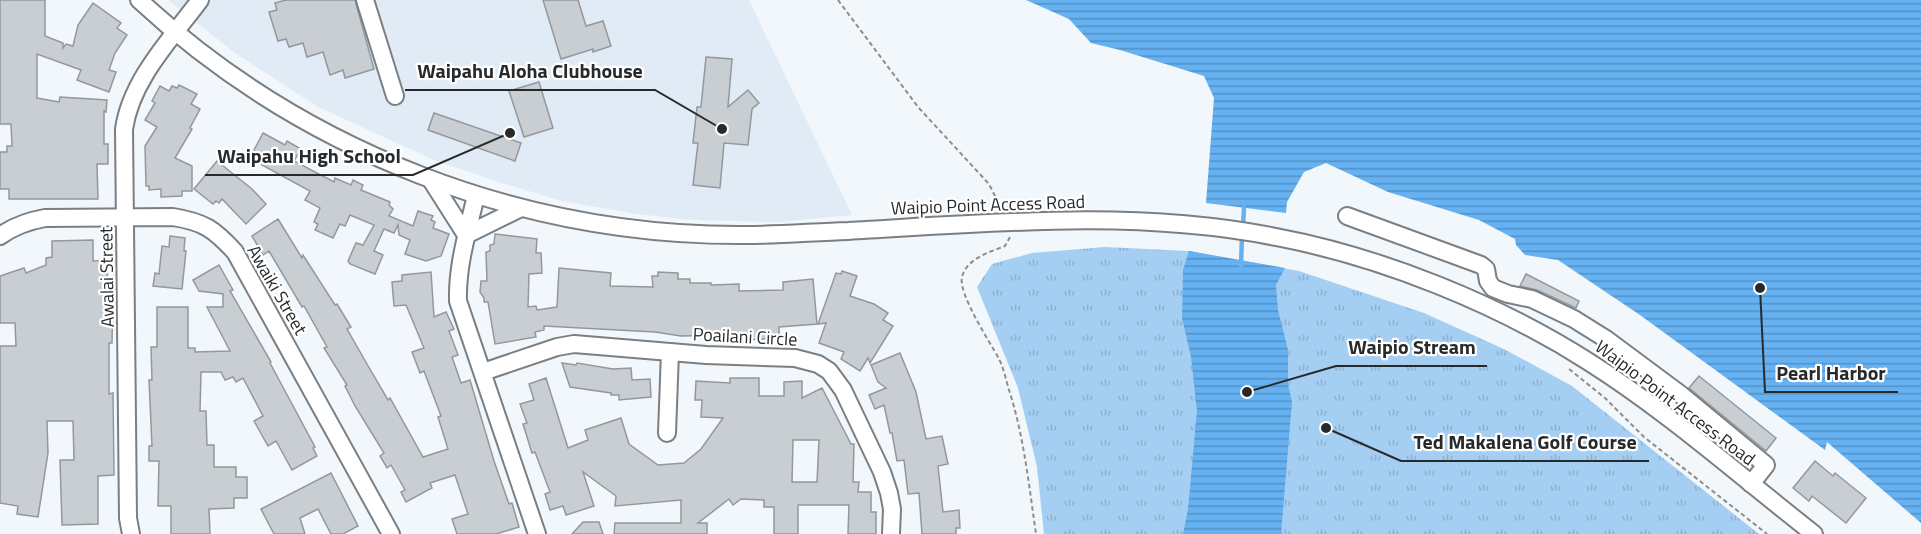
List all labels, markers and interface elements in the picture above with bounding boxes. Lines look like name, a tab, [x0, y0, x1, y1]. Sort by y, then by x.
callout: Waipahu Aloha Clubhouse	[405, 52, 655, 90]
text: Waipahu Aloha Clubhouse	[417, 55, 643, 86]
callout: Waipahu High School	[205, 137, 413, 175]
text: Waipahu High School	[217, 140, 401, 171]
street label: Waipio Point Access Road	[890, 188, 1086, 221]
street label: Awalai Street	[92, 226, 121, 328]
street label: Awaiki Street	[241, 240, 314, 340]
street label: Poailani Circle	[692, 320, 798, 353]
callout: Waipio Stream	[1336, 328, 1487, 366]
text: Waipio Stream	[1348, 331, 1476, 362]
street label: Waipio Point Access Road	[1590, 333, 1761, 472]
callout: Pearl Harbor	[1765, 354, 1898, 392]
text: Pearl Harbor	[1776, 357, 1886, 388]
callout: Ted Makalena Golf Course	[1401, 423, 1649, 461]
text: Ted Makalena Golf Course	[1413, 426, 1637, 457]

